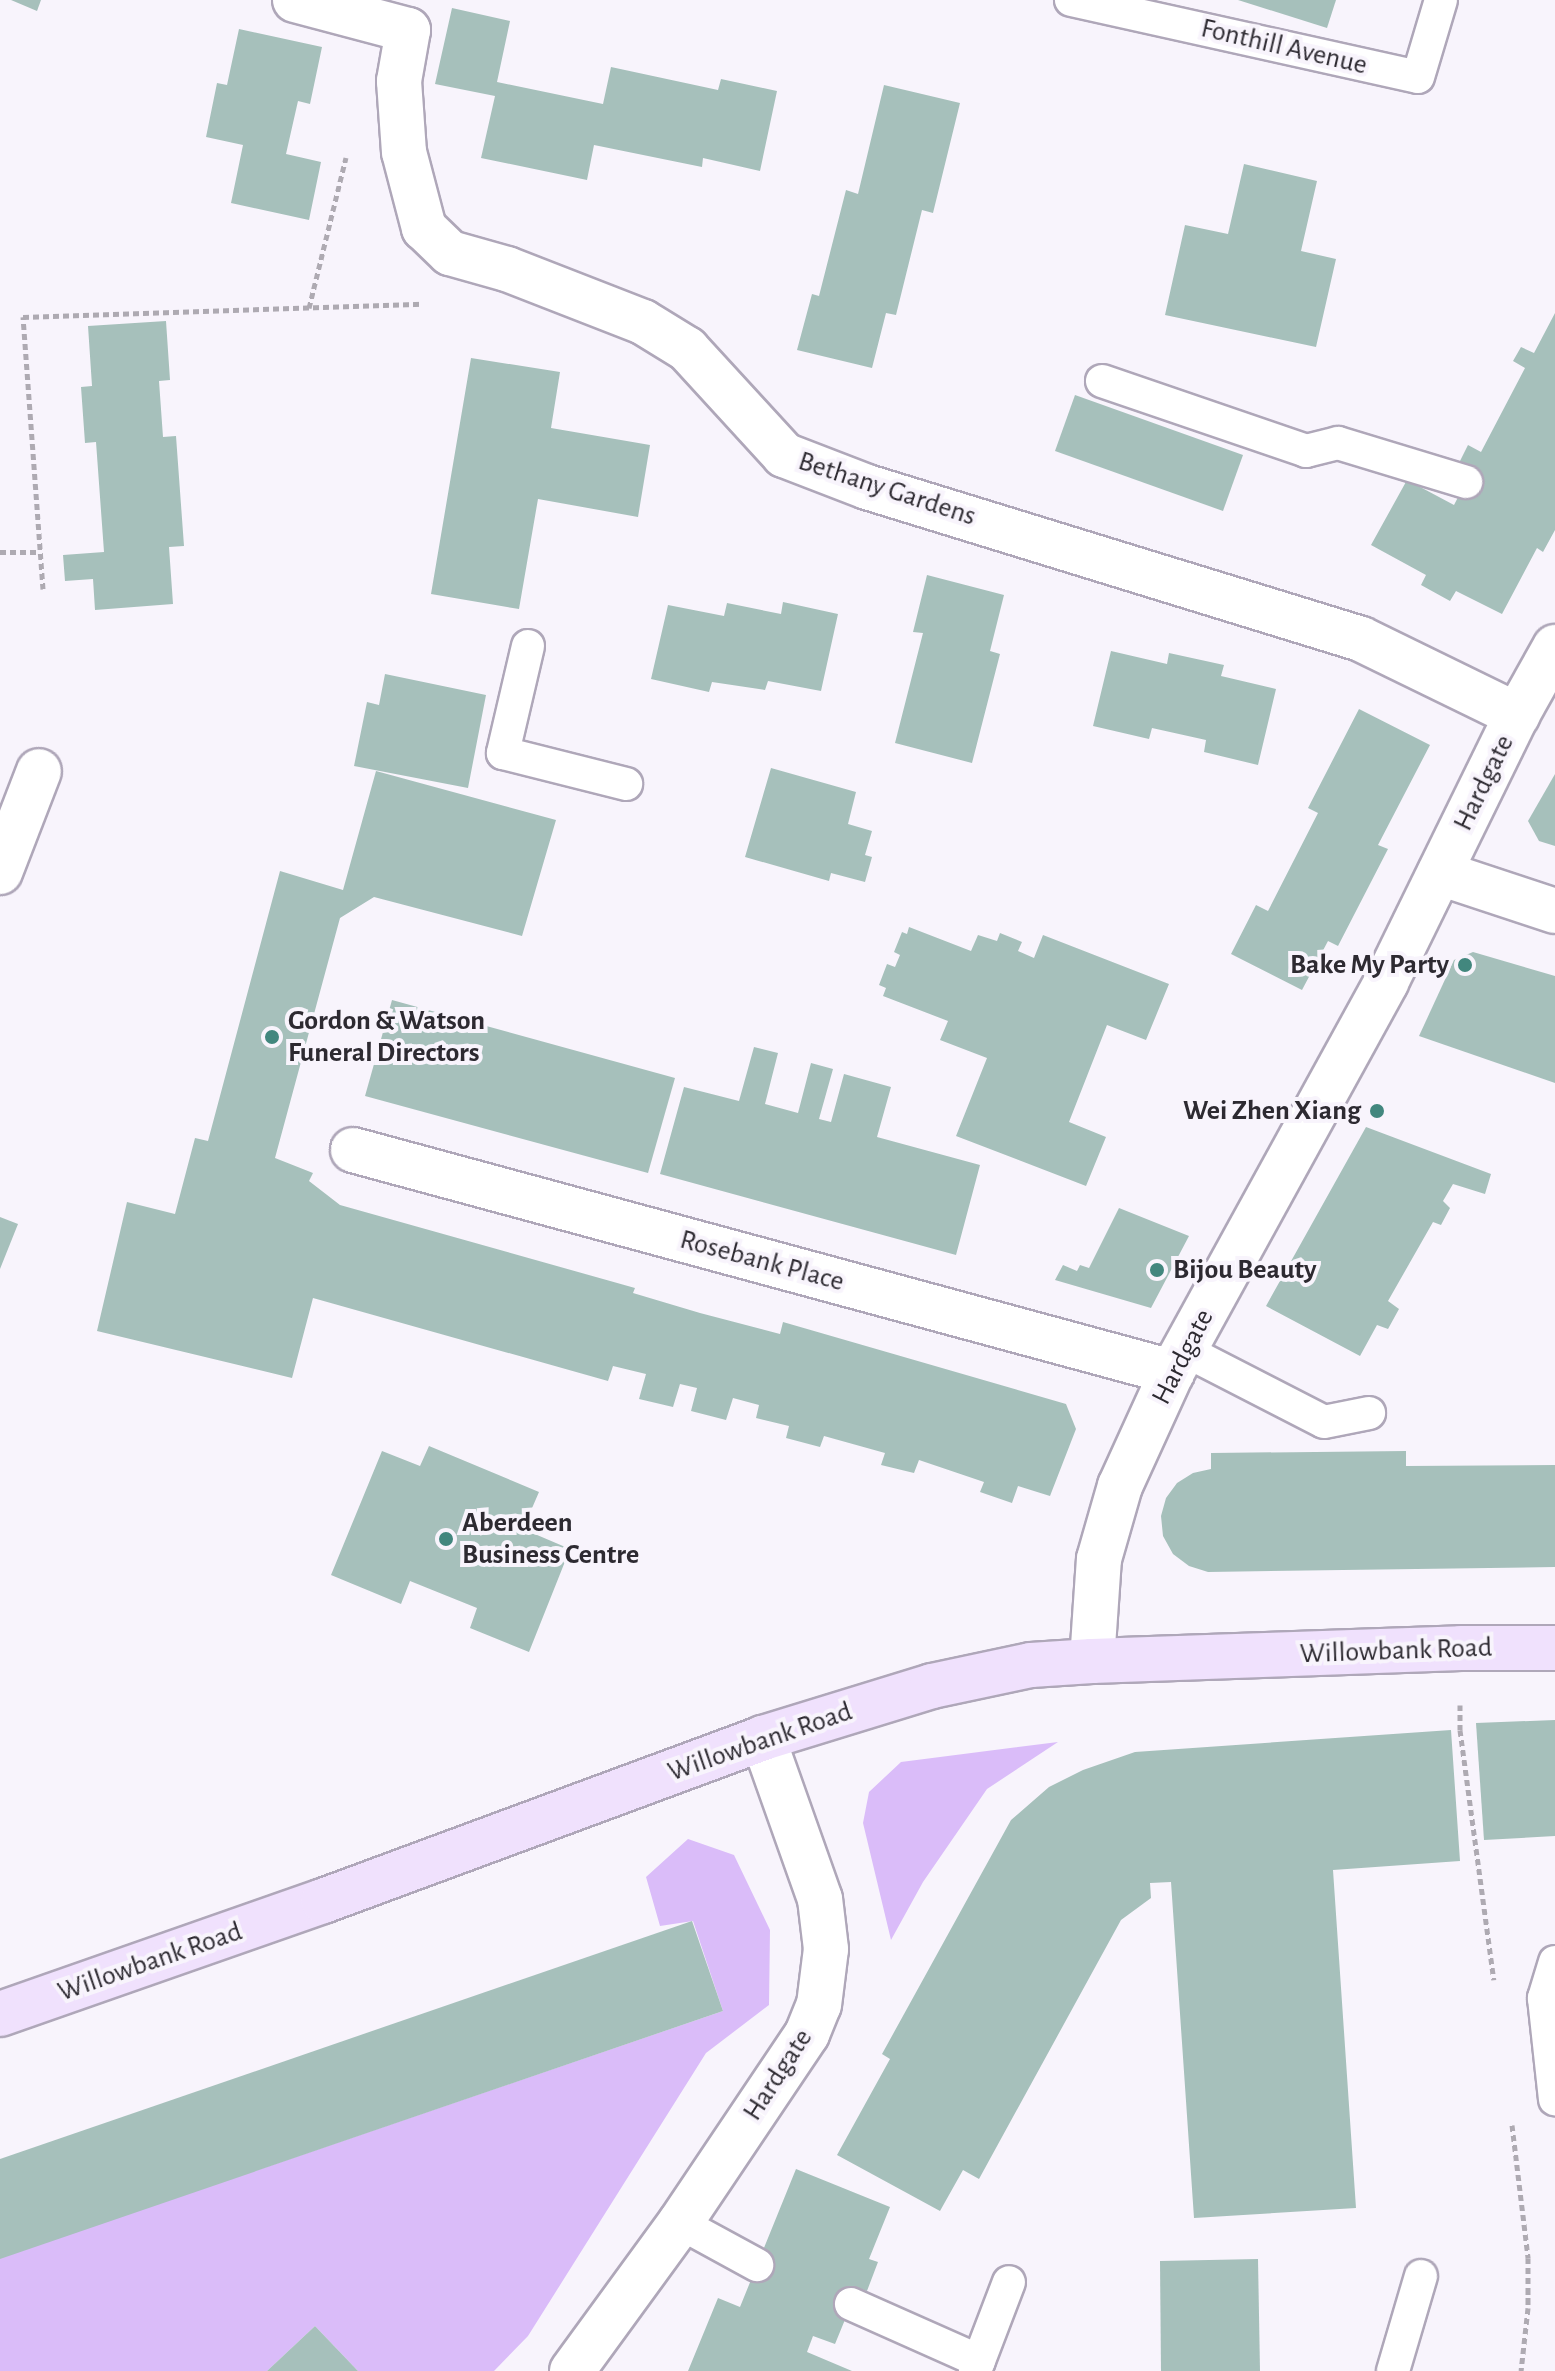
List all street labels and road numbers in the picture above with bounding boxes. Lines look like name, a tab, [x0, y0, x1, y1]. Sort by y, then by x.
street label: Fonthill Avenue	[1198, 12, 1370, 82]
street label: Bethany Gardens	[794, 444, 980, 534]
street label: Hardgate	[1446, 730, 1522, 836]
street label: Rosebank Place	[676, 1223, 848, 1299]
street label: Hardgate	[1145, 1304, 1221, 1410]
street label: Willowbank Road	[1299, 1631, 1493, 1671]
street label: Willowbank Road	[664, 1695, 856, 1789]
street label: Willowbank Road	[54, 1915, 246, 2009]
street label: Hardgate	[736, 2023, 820, 2127]

